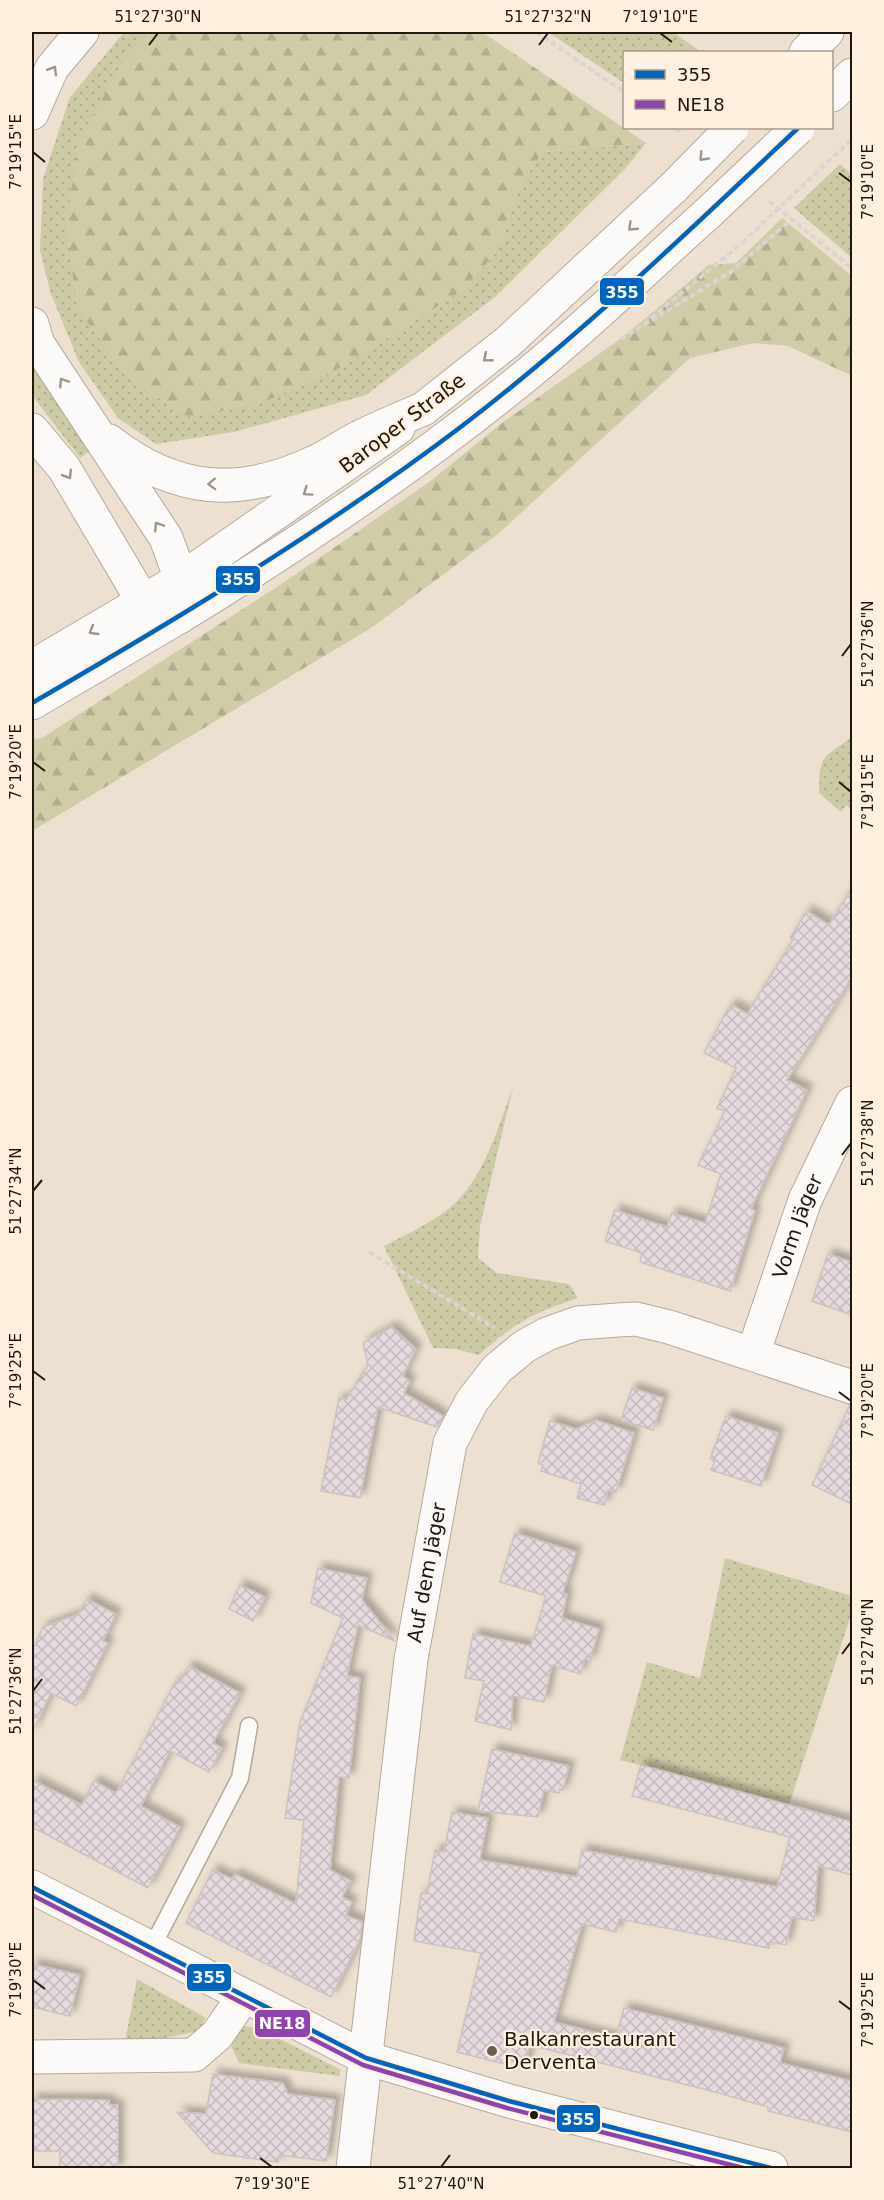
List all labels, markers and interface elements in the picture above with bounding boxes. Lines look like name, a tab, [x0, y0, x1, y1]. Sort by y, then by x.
text: 51°27'30"N	[114, 8, 202, 26]
text: 51°27'32"N	[504, 8, 592, 26]
text: 7°19'10"E	[622, 8, 698, 26]
legend	[623, 51, 833, 129]
text: 355	[677, 64, 711, 85]
one-way arrow	[45, 66, 57, 76]
text: NE18	[677, 94, 725, 115]
text: 7°19'15"E	[7, 114, 25, 190]
text: 7°19'10"E	[859, 144, 877, 220]
one-way arrow	[700, 150, 711, 161]
one-way arrow	[628, 220, 639, 231]
line badge: 355	[599, 277, 645, 306]
text: 355	[605, 283, 639, 302]
one-way arrow	[483, 350, 494, 361]
street label: Baroper Straße	[334, 368, 470, 478]
one-way arrow	[59, 378, 71, 388]
one-way arrow	[61, 468, 72, 479]
one-way arrow	[207, 478, 216, 491]
one-way arrow	[303, 485, 314, 496]
one-way arrow	[153, 522, 165, 532]
line badge: 355	[215, 565, 261, 594]
text: 355	[221, 570, 255, 589]
text: 51°27'36"N	[859, 600, 877, 688]
one-way arrow	[89, 624, 99, 636]
text: 7°19'20"E	[7, 724, 25, 800]
text: 7°19'15"E	[859, 754, 877, 830]
text: 51°27'38"N	[859, 1099, 877, 1187]
text: 51°27'34"N	[7, 1147, 25, 1235]
street label: Vorm Jäger	[767, 1170, 828, 1282]
text: 7°19'25"E	[7, 1333, 25, 1409]
text: 7°19'20"E	[859, 1363, 877, 1439]
street label: Auf dem Jäger	[402, 1500, 451, 1645]
text: 51°27'40"N	[859, 1598, 877, 1686]
text: 51°27'36"N	[7, 1647, 25, 1735]
text: 7°19'30"E	[7, 1942, 25, 2018]
line badge: 355	[186, 1963, 232, 1992]
text: 355	[192, 1968, 226, 1987]
text: 7°19'25"E	[859, 1972, 877, 2048]
line badge: NE18	[254, 2009, 311, 2038]
text: NE18	[259, 2014, 305, 2033]
place label: Balkanrestaurant Derventa	[504, 2027, 676, 2074]
marker: Balkanrestaurant Derventa	[485, 2044, 499, 2058]
line badge: 355	[556, 2104, 601, 2133]
unlabelled marker	[528, 2109, 540, 2121]
text: 355	[561, 2110, 595, 2129]
text: 7°19'30"E	[234, 2175, 310, 2193]
text: 51°27'40"N	[397, 2175, 485, 2193]

